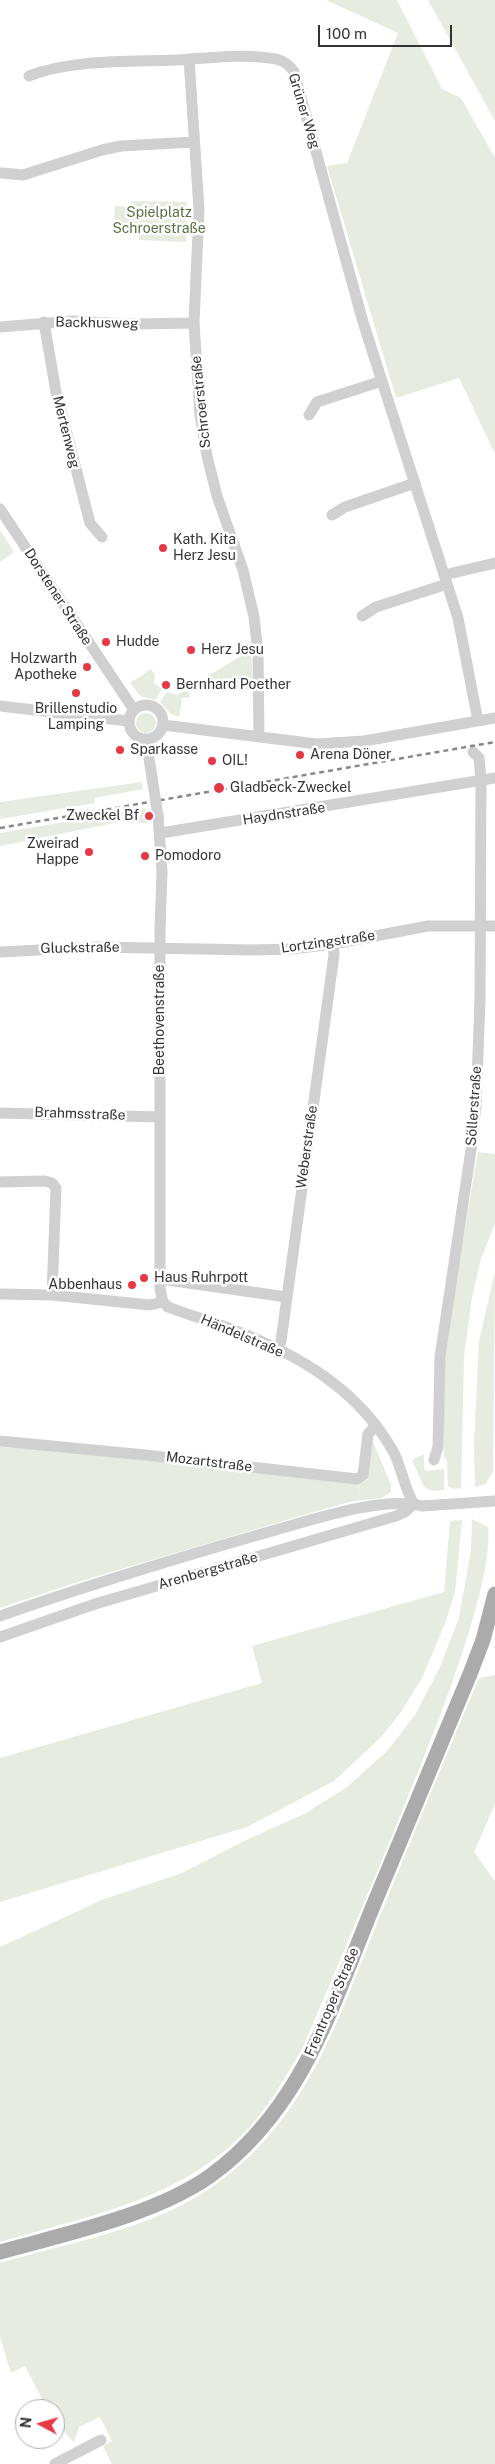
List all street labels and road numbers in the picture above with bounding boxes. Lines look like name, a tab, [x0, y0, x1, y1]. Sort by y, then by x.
street label: Grüner Weg	[285, 71, 323, 151]
street label: Backhusweg	[55, 314, 139, 332]
street label: Schroerstraße	[188, 355, 214, 449]
street label: Mertenweg	[49, 394, 83, 470]
street label: Dorstener Straße	[21, 546, 95, 648]
street label: Haydnstraße	[241, 799, 327, 829]
street label: Lortzingstraße	[280, 927, 376, 957]
street label: Gluckstraße	[40, 939, 120, 957]
street label: Beethovenstraße	[152, 965, 168, 1075]
street label: Söllerstraße	[463, 1065, 485, 1147]
street label: Brahmsstraße	[34, 1104, 126, 1124]
street label: Weberstraße	[293, 1104, 321, 1190]
street label: Händelstraße	[198, 1311, 286, 1361]
street label: Mozartstraße	[165, 1448, 253, 1476]
street label: Arenbergstraße	[156, 1549, 260, 1593]
street label: Frentroper Straße	[301, 1945, 363, 2059]

